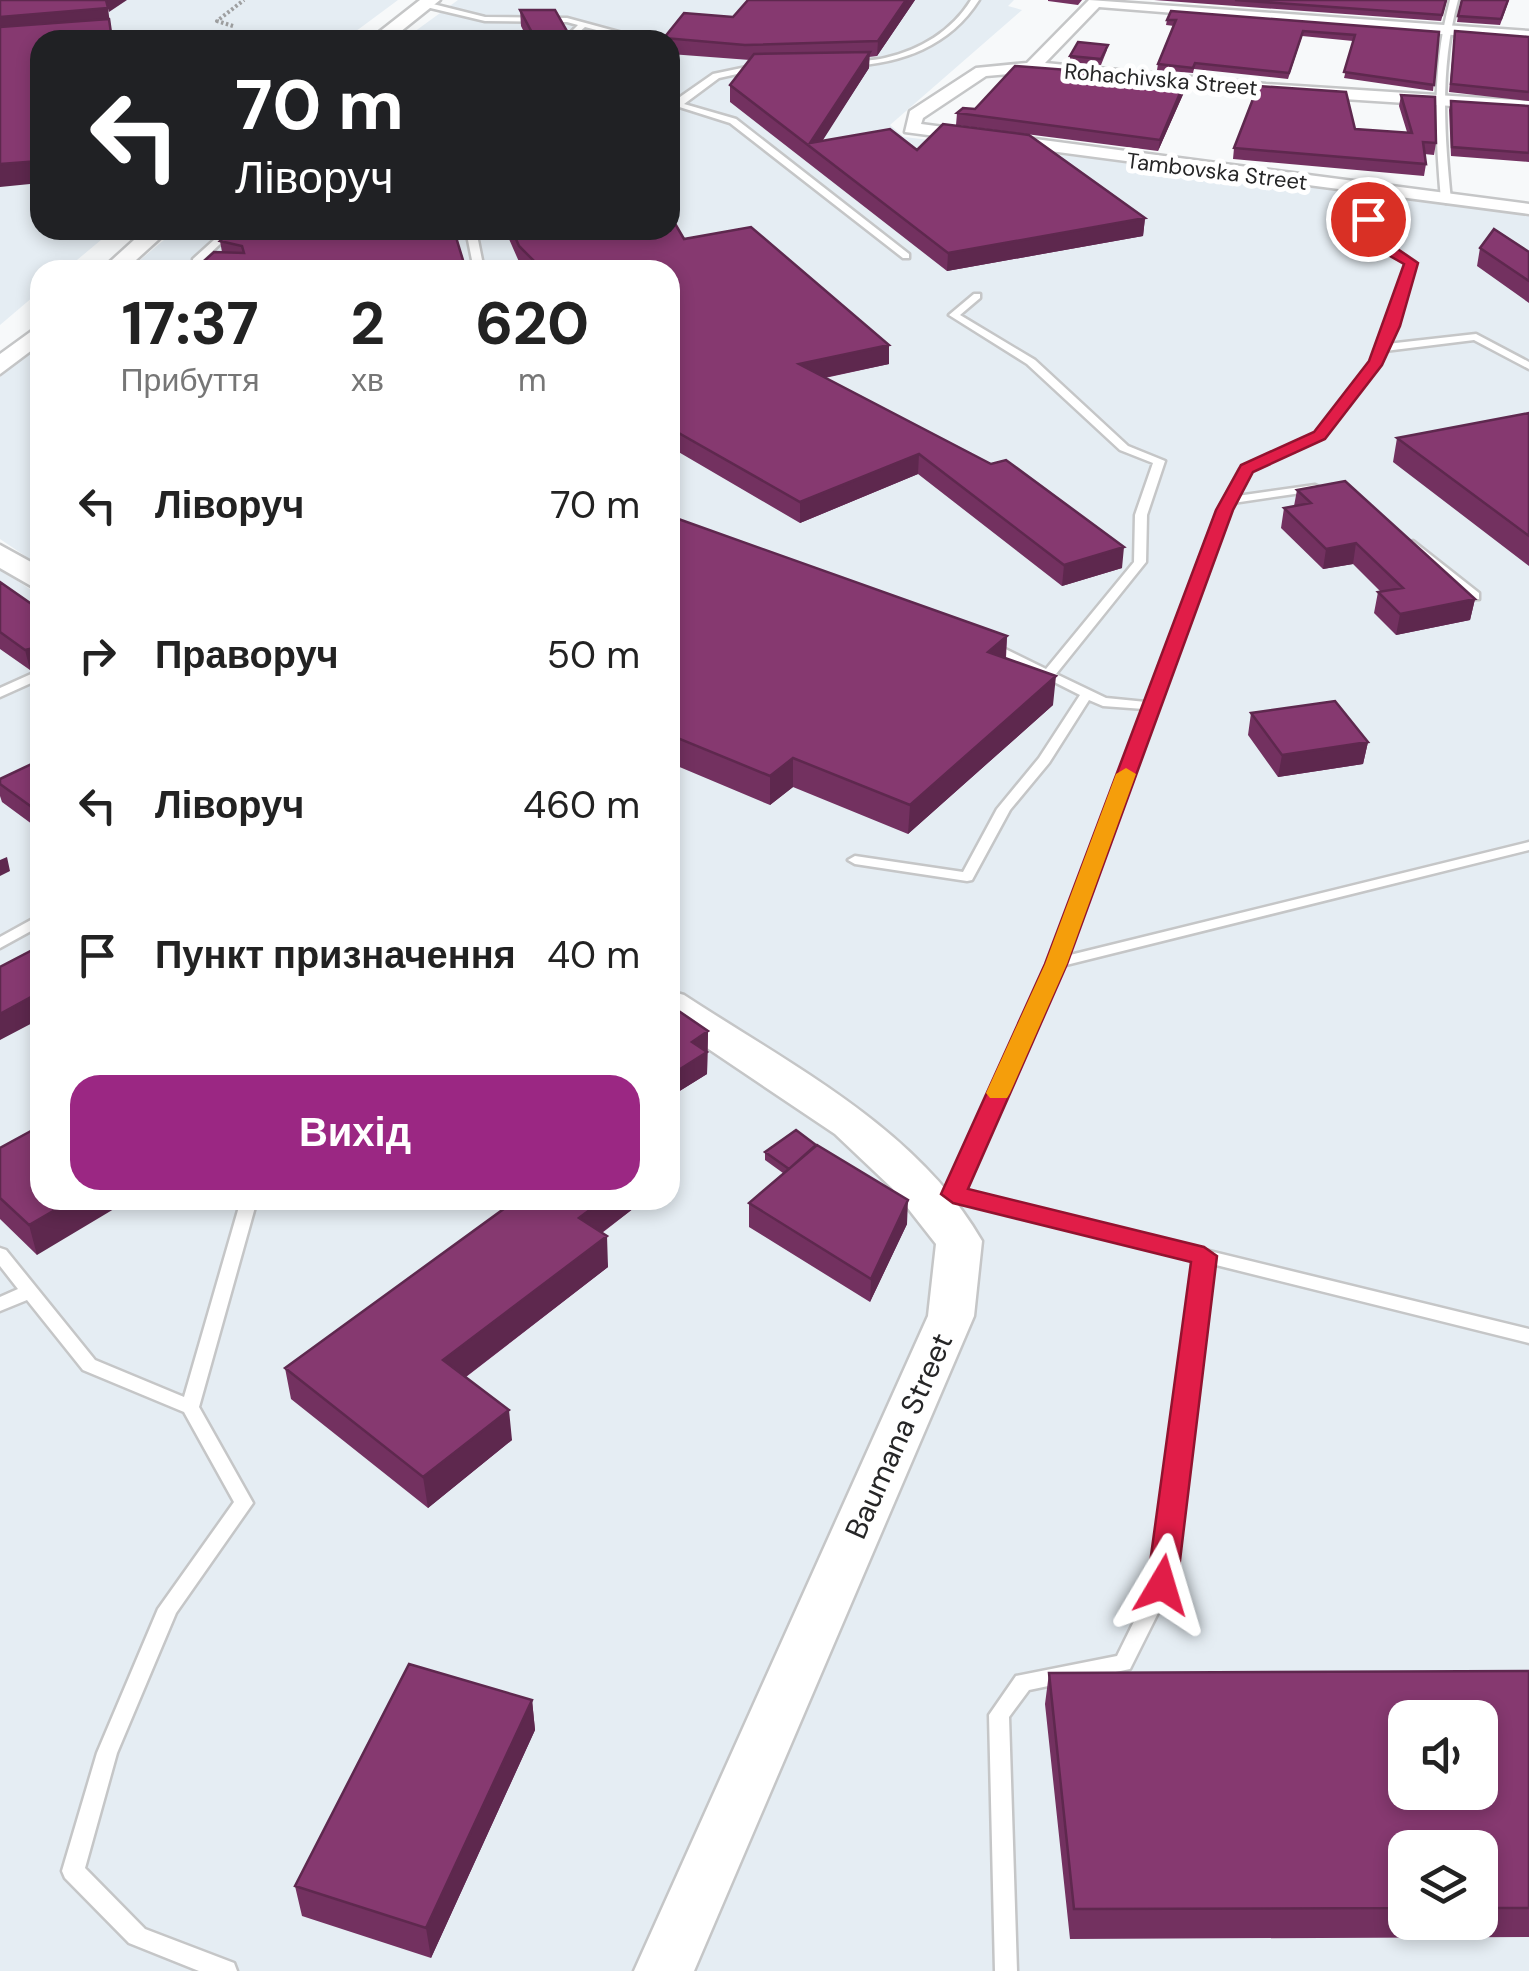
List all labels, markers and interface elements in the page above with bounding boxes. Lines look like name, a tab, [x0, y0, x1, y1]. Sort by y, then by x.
street label: Rohachivska Street	[1063, 57, 1259, 102]
text: 70 m	[235, 60, 404, 151]
icon: left	[70, 70, 200, 200]
street label: Tambovska Street	[1125, 146, 1309, 197]
text: Ліворуч	[235, 148, 393, 207]
pin	[1326, 177, 1411, 262]
icon: arrive	[1341, 192, 1396, 247]
text: 17:37	[121, 284, 259, 363]
text: 2	[350, 284, 385, 363]
text: 620	[475, 284, 589, 363]
text: Прибуття	[121, 359, 260, 401]
text: хв	[351, 359, 384, 401]
text: m	[518, 359, 547, 401]
icon: left	[70, 478, 125, 533]
text: Ліворуч	[155, 480, 304, 530]
text: 70 m	[550, 480, 640, 530]
icon: right	[70, 628, 125, 683]
text: Праворуч	[155, 630, 339, 680]
text: 50 m	[547, 630, 640, 680]
icon: left	[70, 778, 125, 833]
text: Ліворуч	[155, 780, 304, 830]
text: 460 m	[523, 780, 640, 830]
icon: arrive	[70, 928, 125, 983]
text: Пункт призначення	[155, 930, 516, 980]
text: 40 m	[547, 930, 640, 980]
button: Вихід	[70, 1075, 640, 1190]
street label: Baumana Street	[836, 1327, 961, 1545]
position arrow	[1110, 1533, 1214, 1637]
map controls	[1388, 1700, 1498, 1940]
button: sound	[1388, 1700, 1498, 1810]
button: layers	[1388, 1830, 1498, 1940]

